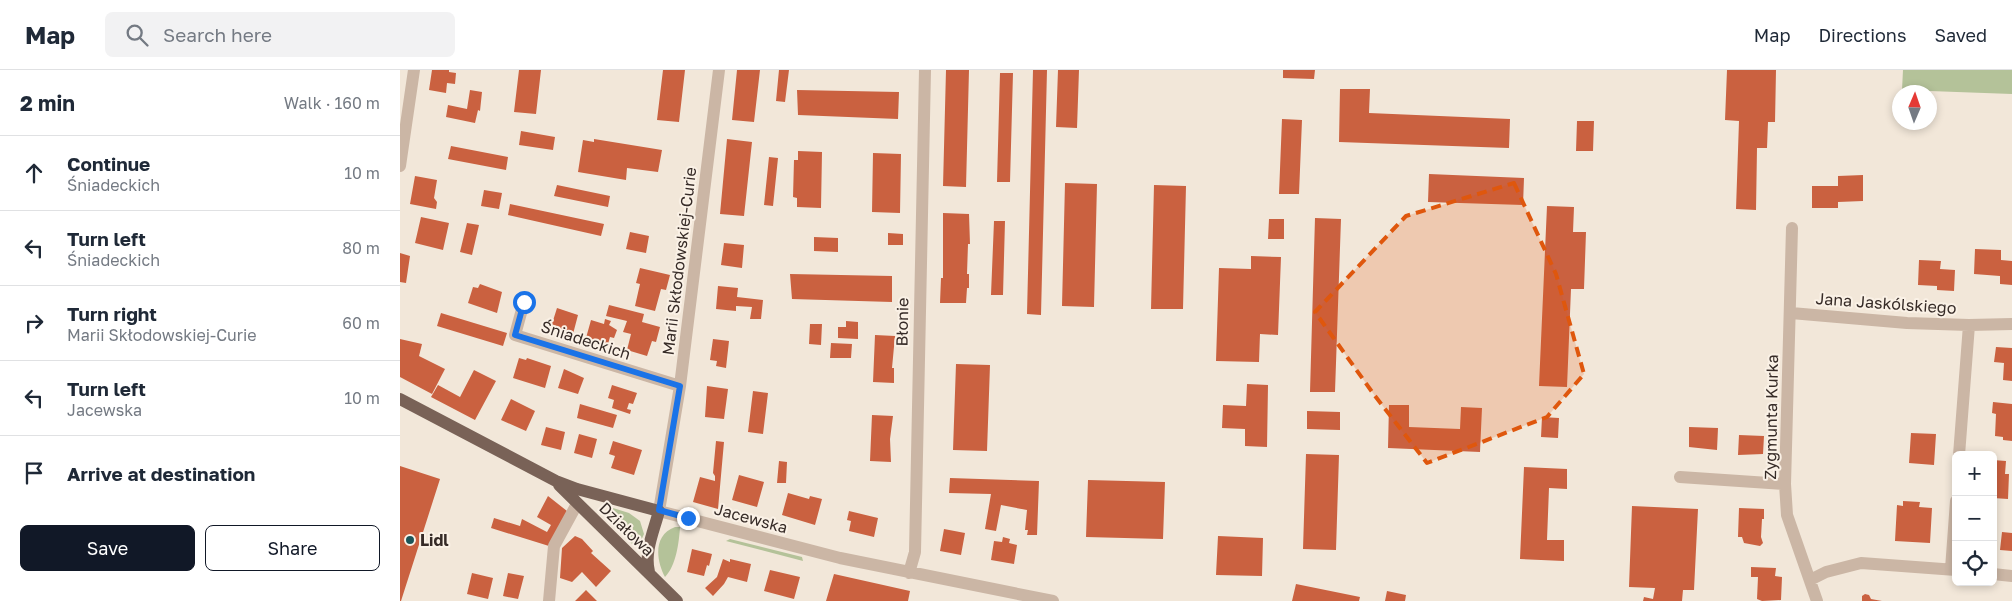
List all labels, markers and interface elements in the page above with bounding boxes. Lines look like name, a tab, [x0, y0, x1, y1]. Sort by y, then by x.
search box	[105, 12, 455, 57]
text: Map	[25, 20, 75, 49]
icon: search	[123, 21, 151, 49]
text: Search here	[163, 23, 272, 46]
text: Map	[1754, 24, 1790, 46]
text: Directions	[1818, 24, 1906, 46]
text: Saved	[1934, 24, 1987, 46]
north arrow	[1892, 85, 1937, 130]
text: 2 min	[20, 90, 75, 116]
text: Walk · 160 m	[284, 93, 380, 113]
text: Continue	[67, 152, 150, 175]
icon: ahead	[20, 159, 48, 187]
text: 10 m	[344, 163, 380, 183]
street label: Marii Skłodowskiej-Curie	[658, 166, 700, 356]
text: Śniadeckich	[67, 175, 160, 195]
text: Turn left	[67, 227, 146, 250]
icon: left	[20, 234, 48, 262]
text: 80 m	[342, 238, 380, 258]
text: Śniadeckich	[67, 250, 160, 270]
street label: Jana Jaskólskiego	[1815, 288, 1957, 318]
route start	[513, 291, 536, 314]
street label: Błonie	[892, 297, 912, 347]
text: Turn right	[67, 302, 157, 325]
icon: right	[20, 309, 48, 337]
text: 60 m	[342, 313, 380, 333]
street label: Śniadeckich	[539, 316, 633, 364]
text: Marii Skłodowskiej-Curie	[67, 325, 257, 345]
street label: Zygmunta Kurka	[1760, 354, 1782, 480]
text: Turn left	[67, 377, 146, 400]
icon: left	[20, 384, 48, 412]
text: 10 m	[344, 388, 380, 408]
text: Jacewska	[67, 400, 142, 420]
map controls	[1952, 451, 1997, 586]
button: +	[1952, 451, 1997, 496]
icon: arrive	[20, 459, 48, 487]
text: Arrive at destination	[67, 462, 255, 485]
button: −	[1952, 496, 1997, 541]
street label: Działowa	[595, 498, 659, 560]
street label: Jacewska	[712, 499, 790, 537]
route end	[677, 507, 700, 530]
button: Save	[20, 525, 195, 571]
button: Share	[205, 525, 380, 571]
place label: Lidl	[420, 530, 449, 550]
marker: Lidl	[404, 534, 416, 546]
button: locate	[1952, 541, 1997, 586]

